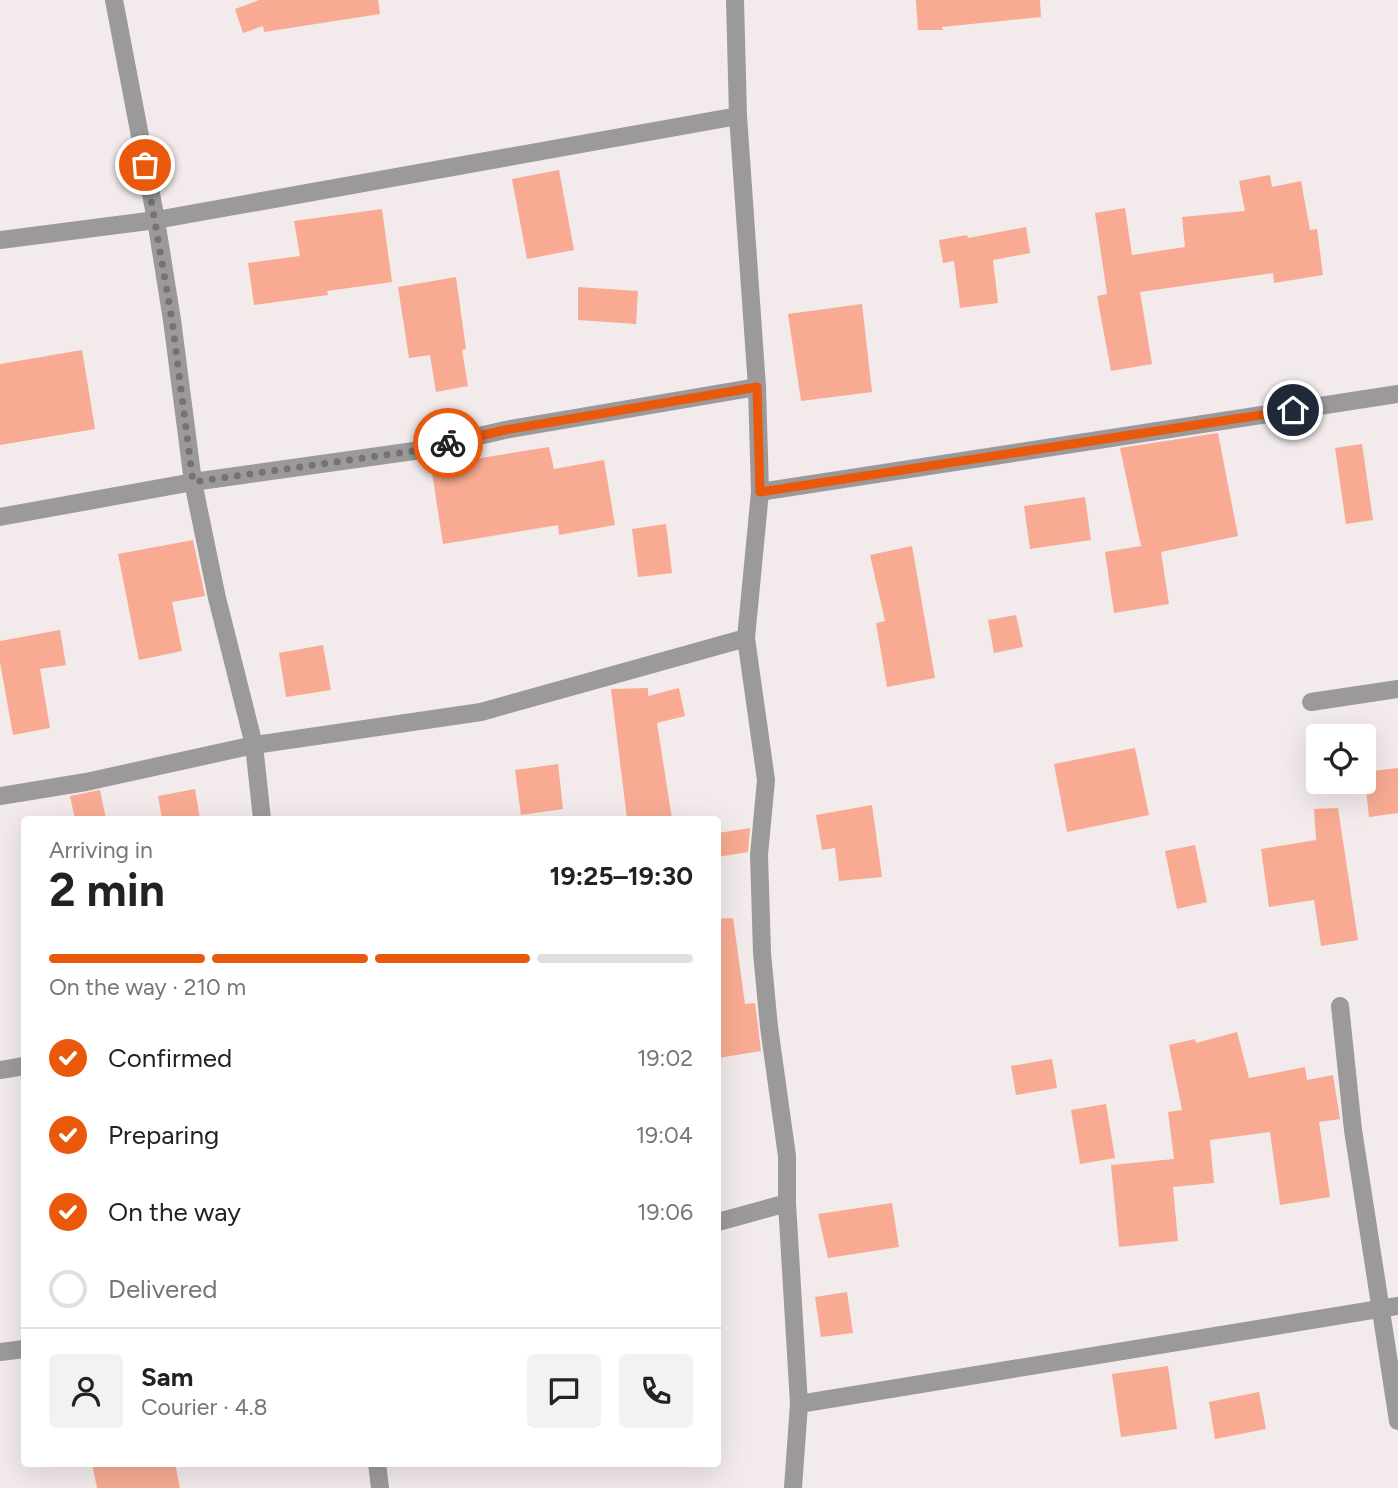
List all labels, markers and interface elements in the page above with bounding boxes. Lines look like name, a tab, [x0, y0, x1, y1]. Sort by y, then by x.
pin	[115, 135, 175, 195]
icon: bag	[126, 146, 164, 184]
pin	[1263, 380, 1323, 440]
icon: home	[1274, 391, 1312, 429]
courier	[413, 408, 483, 478]
icon: bike	[429, 424, 467, 462]
map controls	[1306, 724, 1376, 794]
button: locate	[1306, 724, 1376, 794]
text: Arriving in	[49, 836, 153, 864]
text: 19:25–19:30	[549, 860, 693, 892]
text: 2 min	[49, 862, 165, 918]
text: On the way · 210 m	[49, 973, 246, 1001]
icon: check	[49, 1039, 87, 1077]
text: Confirmed	[108, 1042, 232, 1074]
text: 19:02	[637, 1044, 693, 1072]
icon: check	[49, 1116, 87, 1154]
text: Preparing	[108, 1119, 219, 1151]
text: 19:04	[636, 1121, 693, 1149]
icon: check	[49, 1193, 87, 1231]
text: On the way	[108, 1196, 241, 1228]
text: 19:06	[637, 1198, 693, 1226]
text: Delivered	[108, 1273, 217, 1305]
button: person	[49, 1354, 123, 1428]
button: chat	[527, 1354, 601, 1428]
button: phone	[619, 1354, 693, 1428]
text: Sam	[141, 1361, 193, 1393]
text: Courier · 4.8	[141, 1393, 268, 1421]

